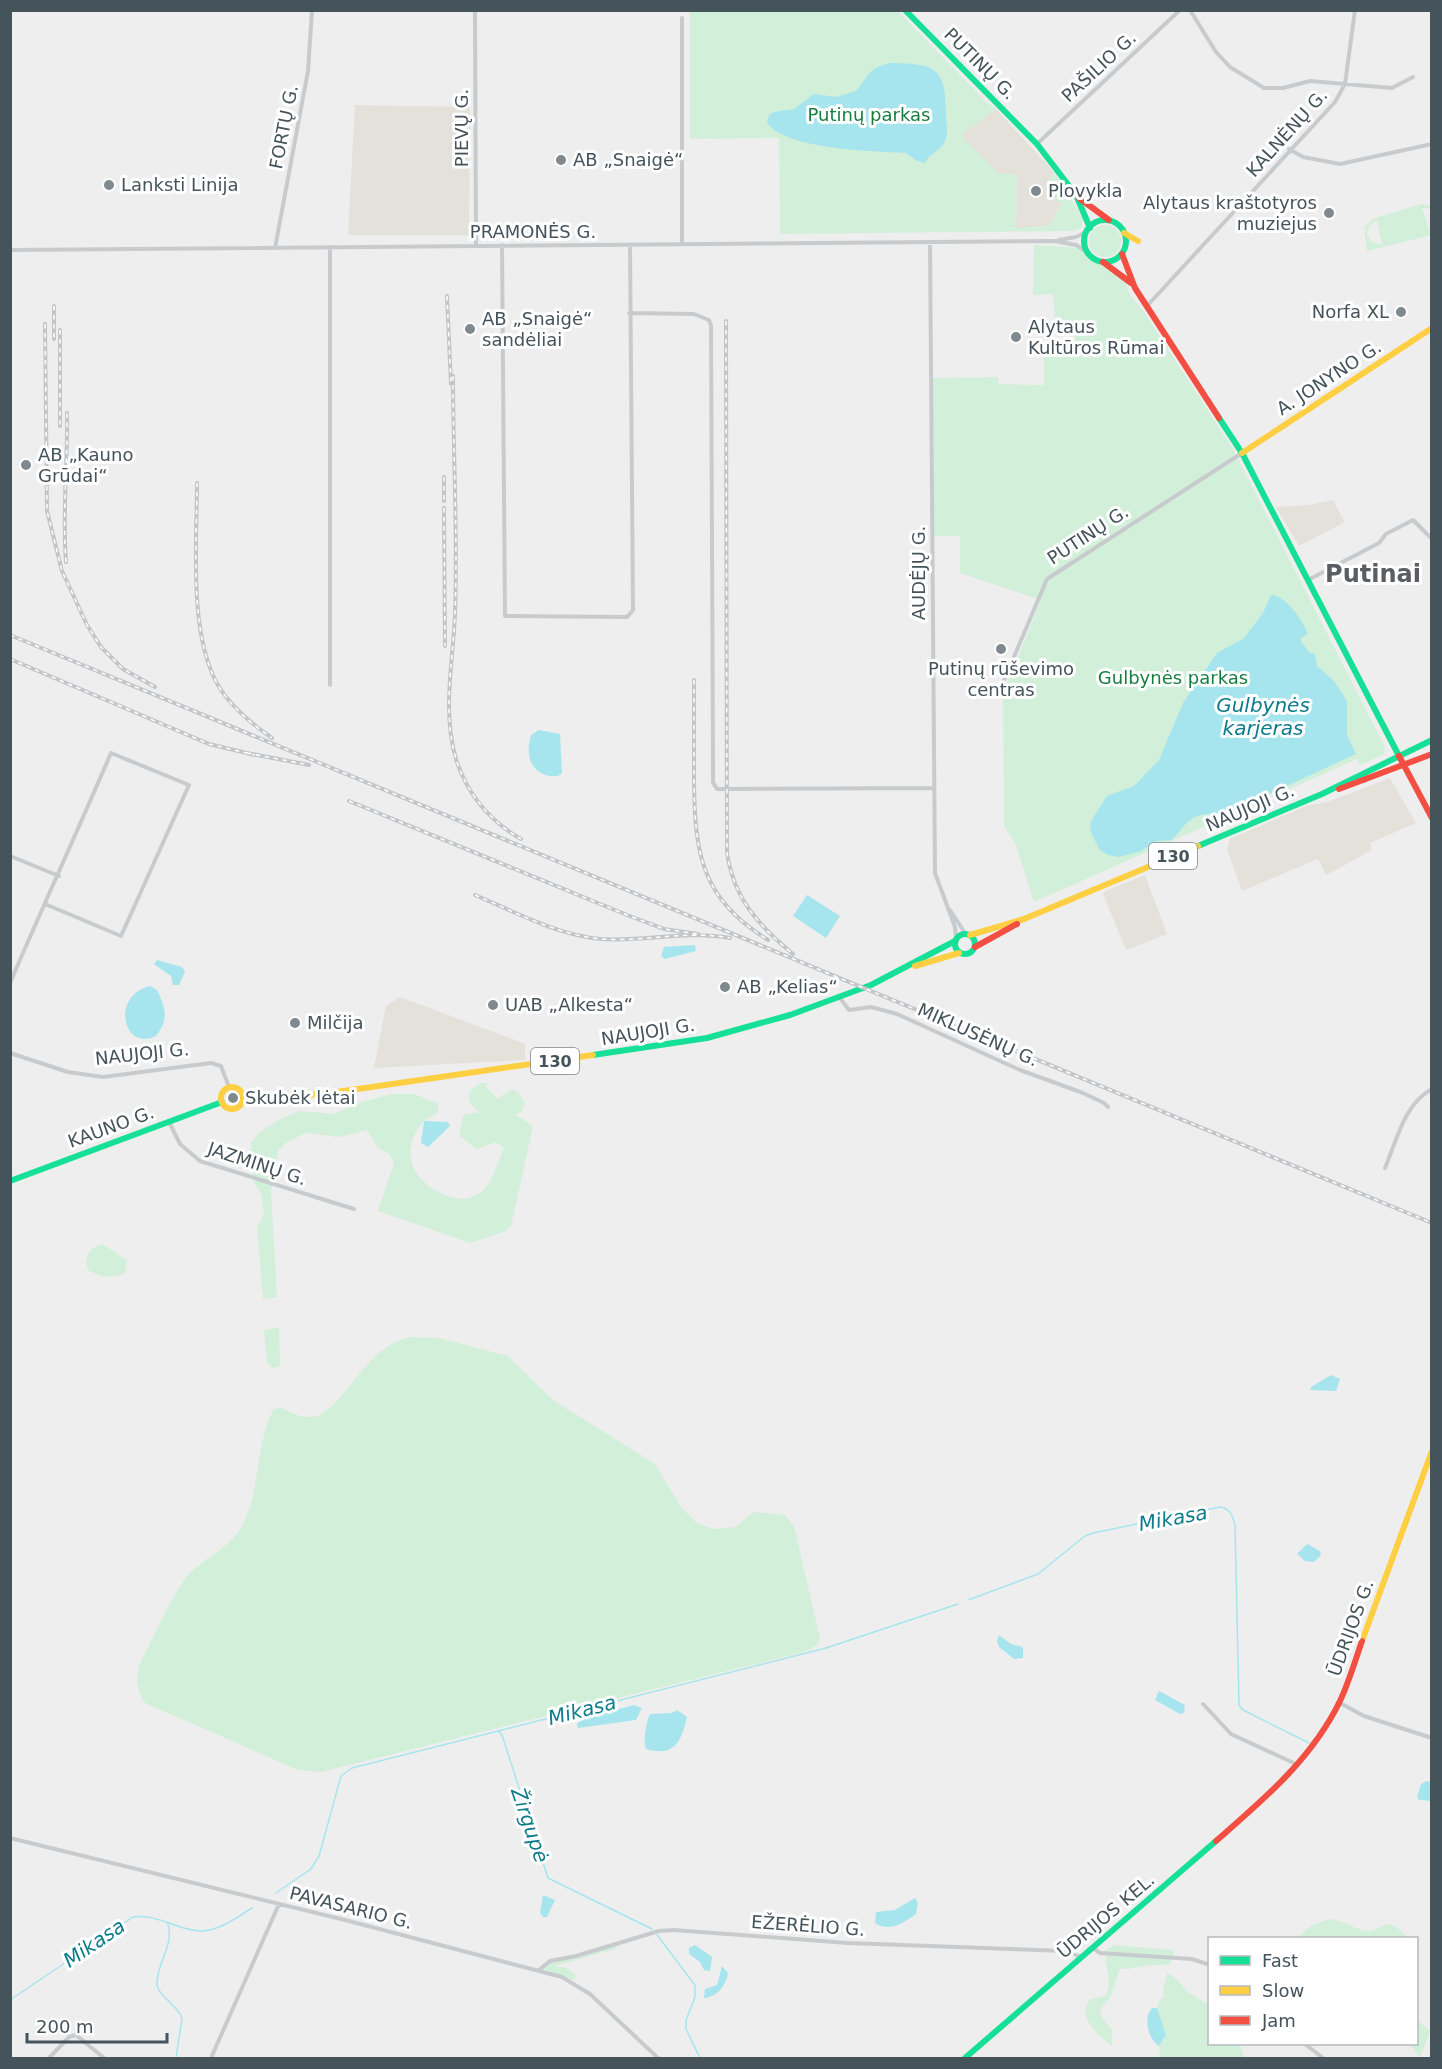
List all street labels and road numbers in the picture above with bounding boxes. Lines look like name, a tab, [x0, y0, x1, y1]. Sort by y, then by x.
street label: PUTINŲ G.	[940, 24, 1020, 104]
street label: PAŠILIO G.	[1057, 27, 1140, 106]
street label: FORTŲ G.	[265, 83, 302, 171]
street label: KALNĖNŲ G.	[1242, 85, 1331, 181]
street label: PIEVŲ G.	[451, 89, 472, 167]
street label: PRAMONĖS G.	[470, 221, 596, 242]
street label: A. JONYNO G.	[1273, 336, 1385, 419]
street label: PUTINŲ G.	[1043, 501, 1132, 569]
street label: AUDĖJŲ G.	[908, 526, 929, 620]
street label: NAUJOJI G.	[1202, 779, 1297, 836]
road number: 130	[1149, 843, 1197, 869]
street label: MIKLUSĖNŲ G.	[915, 999, 1042, 1071]
street label: NAUJOJI G.	[600, 1014, 696, 1049]
street label: NAUJOJI G.	[94, 1038, 190, 1069]
road number: 130	[531, 1048, 579, 1074]
street label: KAUNO G.	[65, 1101, 157, 1152]
street label: JAZMINŲ G.	[204, 1137, 309, 1189]
street label: ŪDRIJOS G.	[1323, 1577, 1378, 1679]
street label: ŪDRIJOS KEL.	[1053, 1869, 1159, 1962]
street label: PAVASARIO G.	[288, 1882, 415, 1933]
street label: EŽERĖLIO G.	[751, 1911, 866, 1940]

